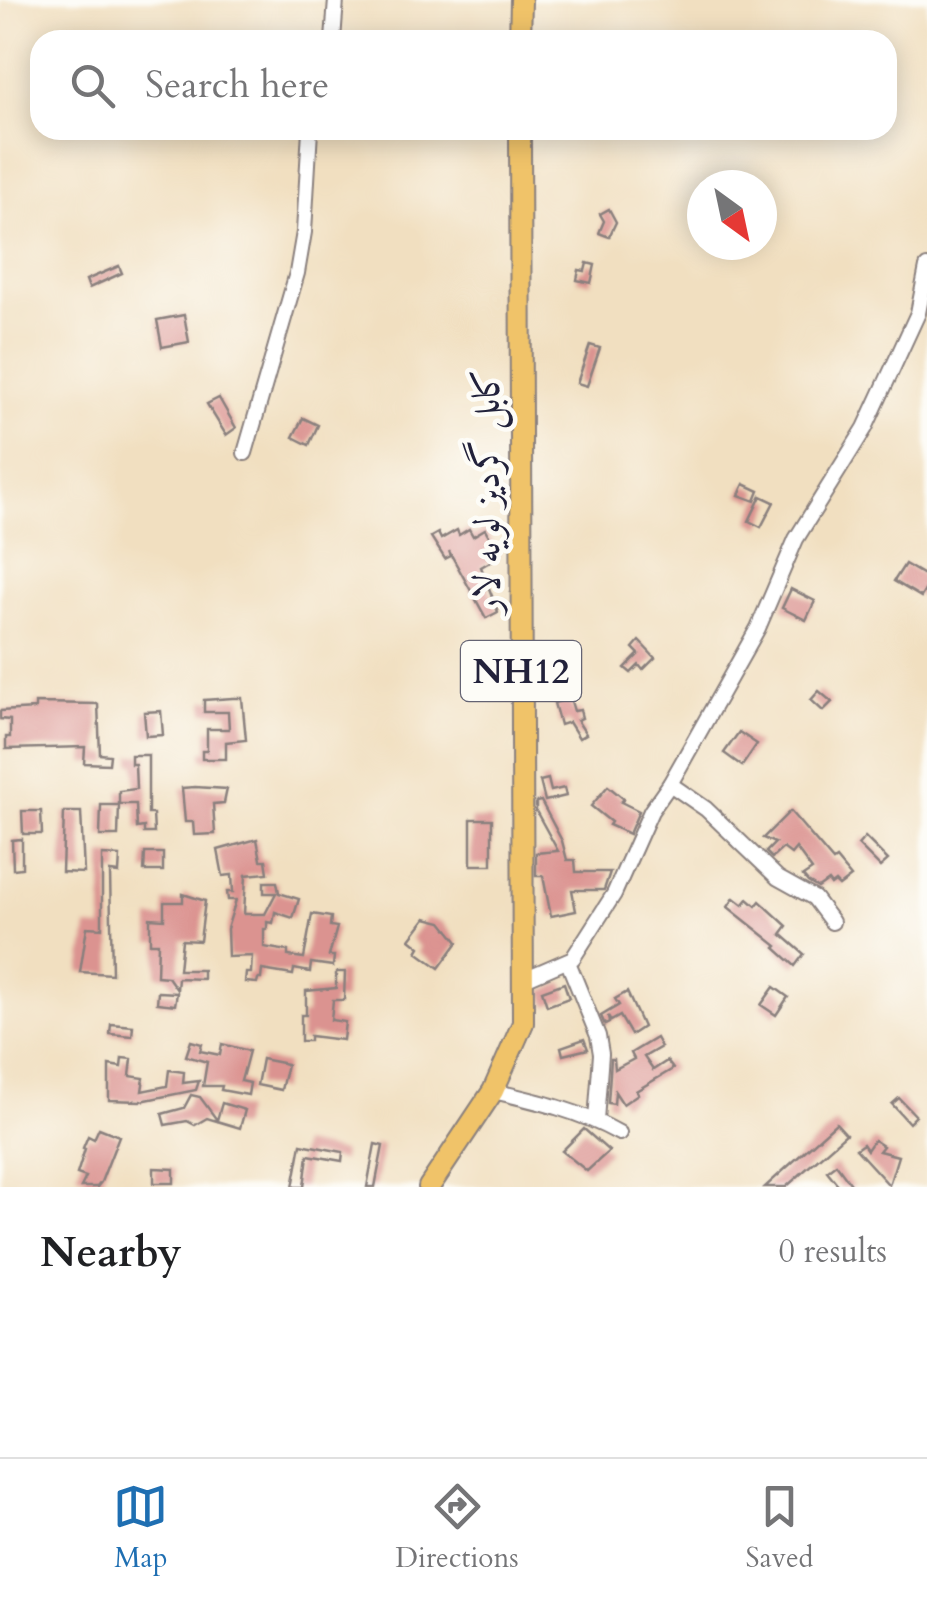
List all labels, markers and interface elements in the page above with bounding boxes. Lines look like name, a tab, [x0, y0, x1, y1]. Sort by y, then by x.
search box	[30, 30, 897, 140]
icon: search	[65, 58, 120, 113]
text: Search here	[145, 59, 329, 111]
north arrow	[687, 170, 777, 260]
street label: کابل گردیز لویه لار	[461, 369, 513, 617]
road number: NH12	[461, 641, 581, 701]
text: Nearby	[40, 1224, 182, 1281]
text: 0 results	[779, 1230, 887, 1274]
tab: Map	[113, 1479, 168, 1577]
tab: Directions	[395, 1479, 519, 1577]
tab: Saved	[746, 1479, 814, 1577]

